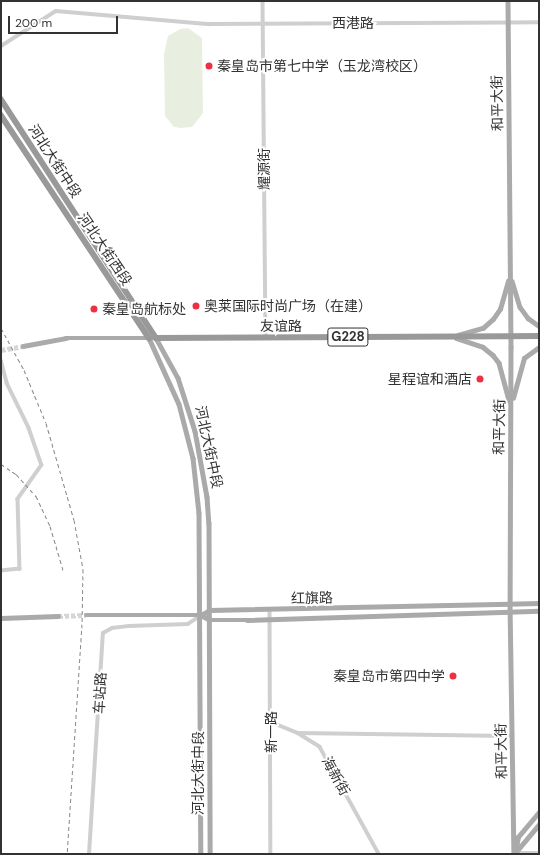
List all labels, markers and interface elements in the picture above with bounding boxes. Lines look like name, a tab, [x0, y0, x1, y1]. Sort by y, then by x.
scale bar	[10, 8, 120, 34]
text: 200 m	[15, 15, 52, 31]
street label: 西港路	[332, 15, 374, 31]
place label: 秦皇岛市第七中学（玉龙湾校区）	[217, 58, 427, 74]
marker: 秦皇岛市第七中学（玉龙湾校区）	[204, 61, 214, 71]
street label: 和平大街	[488, 75, 506, 131]
street label: 河北大街中段	[25, 121, 85, 201]
street label: 耀源街	[256, 148, 272, 190]
street label: 河北大街西段	[75, 209, 135, 289]
place label: 奥莱国际时尚广场（在建）	[204, 298, 372, 314]
place label: 秦皇岛航标处	[102, 301, 186, 317]
marker: 奥莱国际时尚广场（在建）	[191, 301, 201, 311]
marker: 秦皇岛航标处	[89, 304, 99, 314]
street label: 友谊路	[260, 318, 302, 334]
road number: G228	[327, 326, 369, 348]
place label: 星程谊和酒店	[388, 371, 472, 387]
marker: 星程谊和酒店	[475, 374, 485, 384]
street label: 和平大街	[490, 399, 508, 455]
street label: 河北大街中段	[192, 404, 226, 490]
street label: 红旗路	[291, 589, 333, 607]
place label: 秦皇岛市第四中学	[333, 668, 445, 684]
marker: 秦皇岛市第四中学	[448, 671, 458, 681]
street label: 车站路	[91, 672, 109, 714]
street label: 新一路	[263, 711, 279, 753]
street label: 和平大街	[492, 723, 510, 779]
street label: 河北大街中段	[190, 731, 206, 815]
street label: 海新街	[318, 754, 354, 798]

